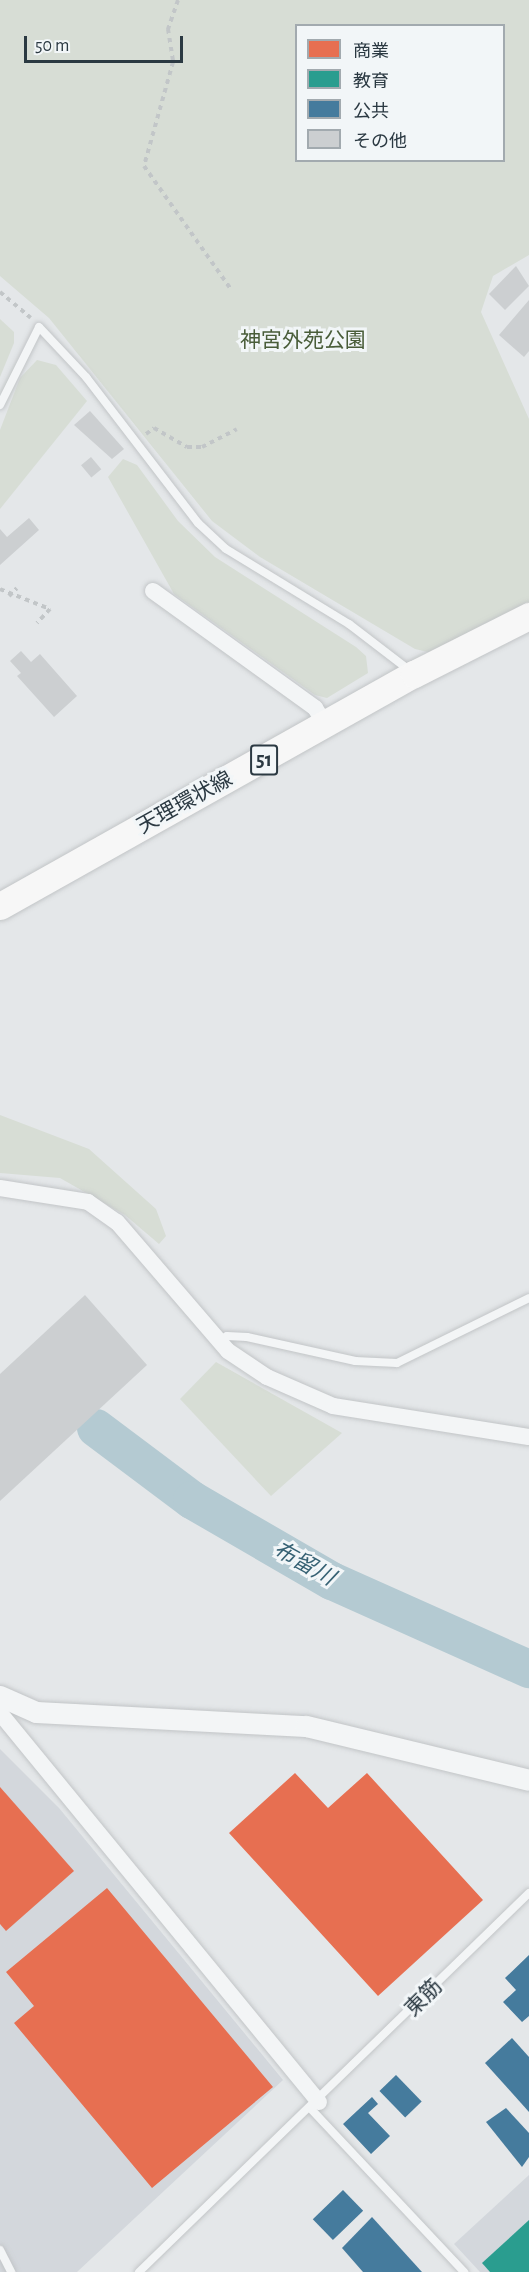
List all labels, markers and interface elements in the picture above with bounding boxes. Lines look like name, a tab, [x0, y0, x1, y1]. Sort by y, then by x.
scale bar	[27, 24, 186, 62]
legend	[295, 24, 505, 162]
text: 50 m	[35, 37, 69, 55]
text: 商業	[353, 43, 389, 61]
text: 教育	[353, 73, 389, 91]
text: 公共	[353, 103, 389, 121]
text: その他	[353, 133, 407, 151]
park label: 神宮外苑公園	[240, 328, 366, 354]
road number: 51	[249, 743, 279, 777]
street label: 天理環状線	[133, 767, 237, 839]
water label: 布留川	[269, 1536, 339, 1592]
street label: 東筋	[400, 1974, 448, 2022]

